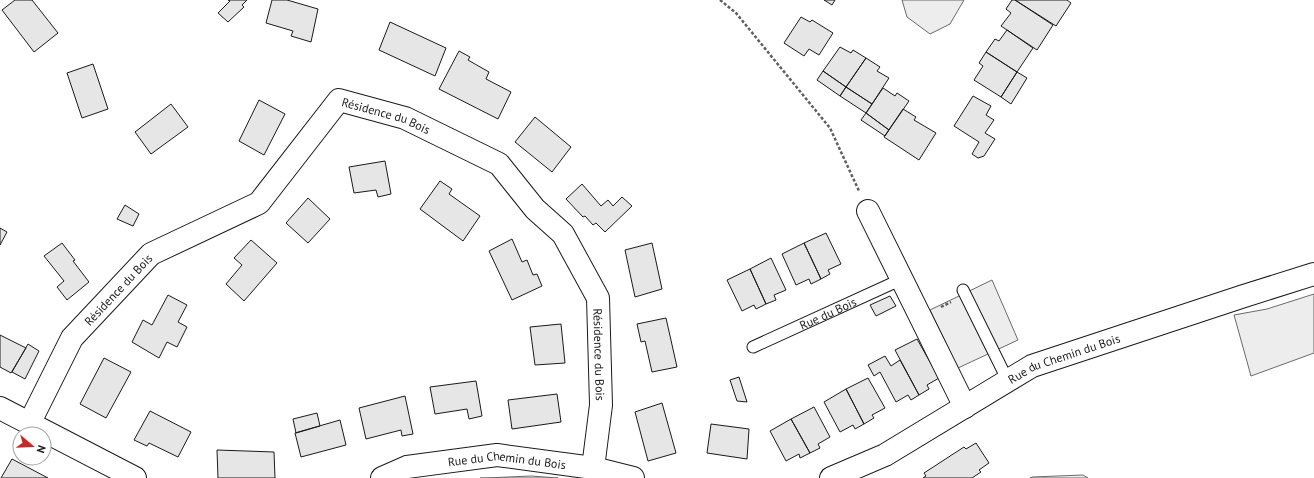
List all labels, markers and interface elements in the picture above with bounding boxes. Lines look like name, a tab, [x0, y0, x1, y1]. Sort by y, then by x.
street label: Résidence du Bois	[340, 94, 433, 137]
street label: Résidence du Bois	[81, 250, 155, 328]
street label: Rue du Bois	[797, 294, 858, 332]
street label: Résidence du Bois	[591, 308, 608, 401]
street label: Rue du Chemin du Bois	[1005, 330, 1122, 386]
north arrow	[12, 426, 52, 466]
text: N	[34, 444, 49, 455]
street label: Rue du Chemin du Bois	[447, 447, 567, 472]

